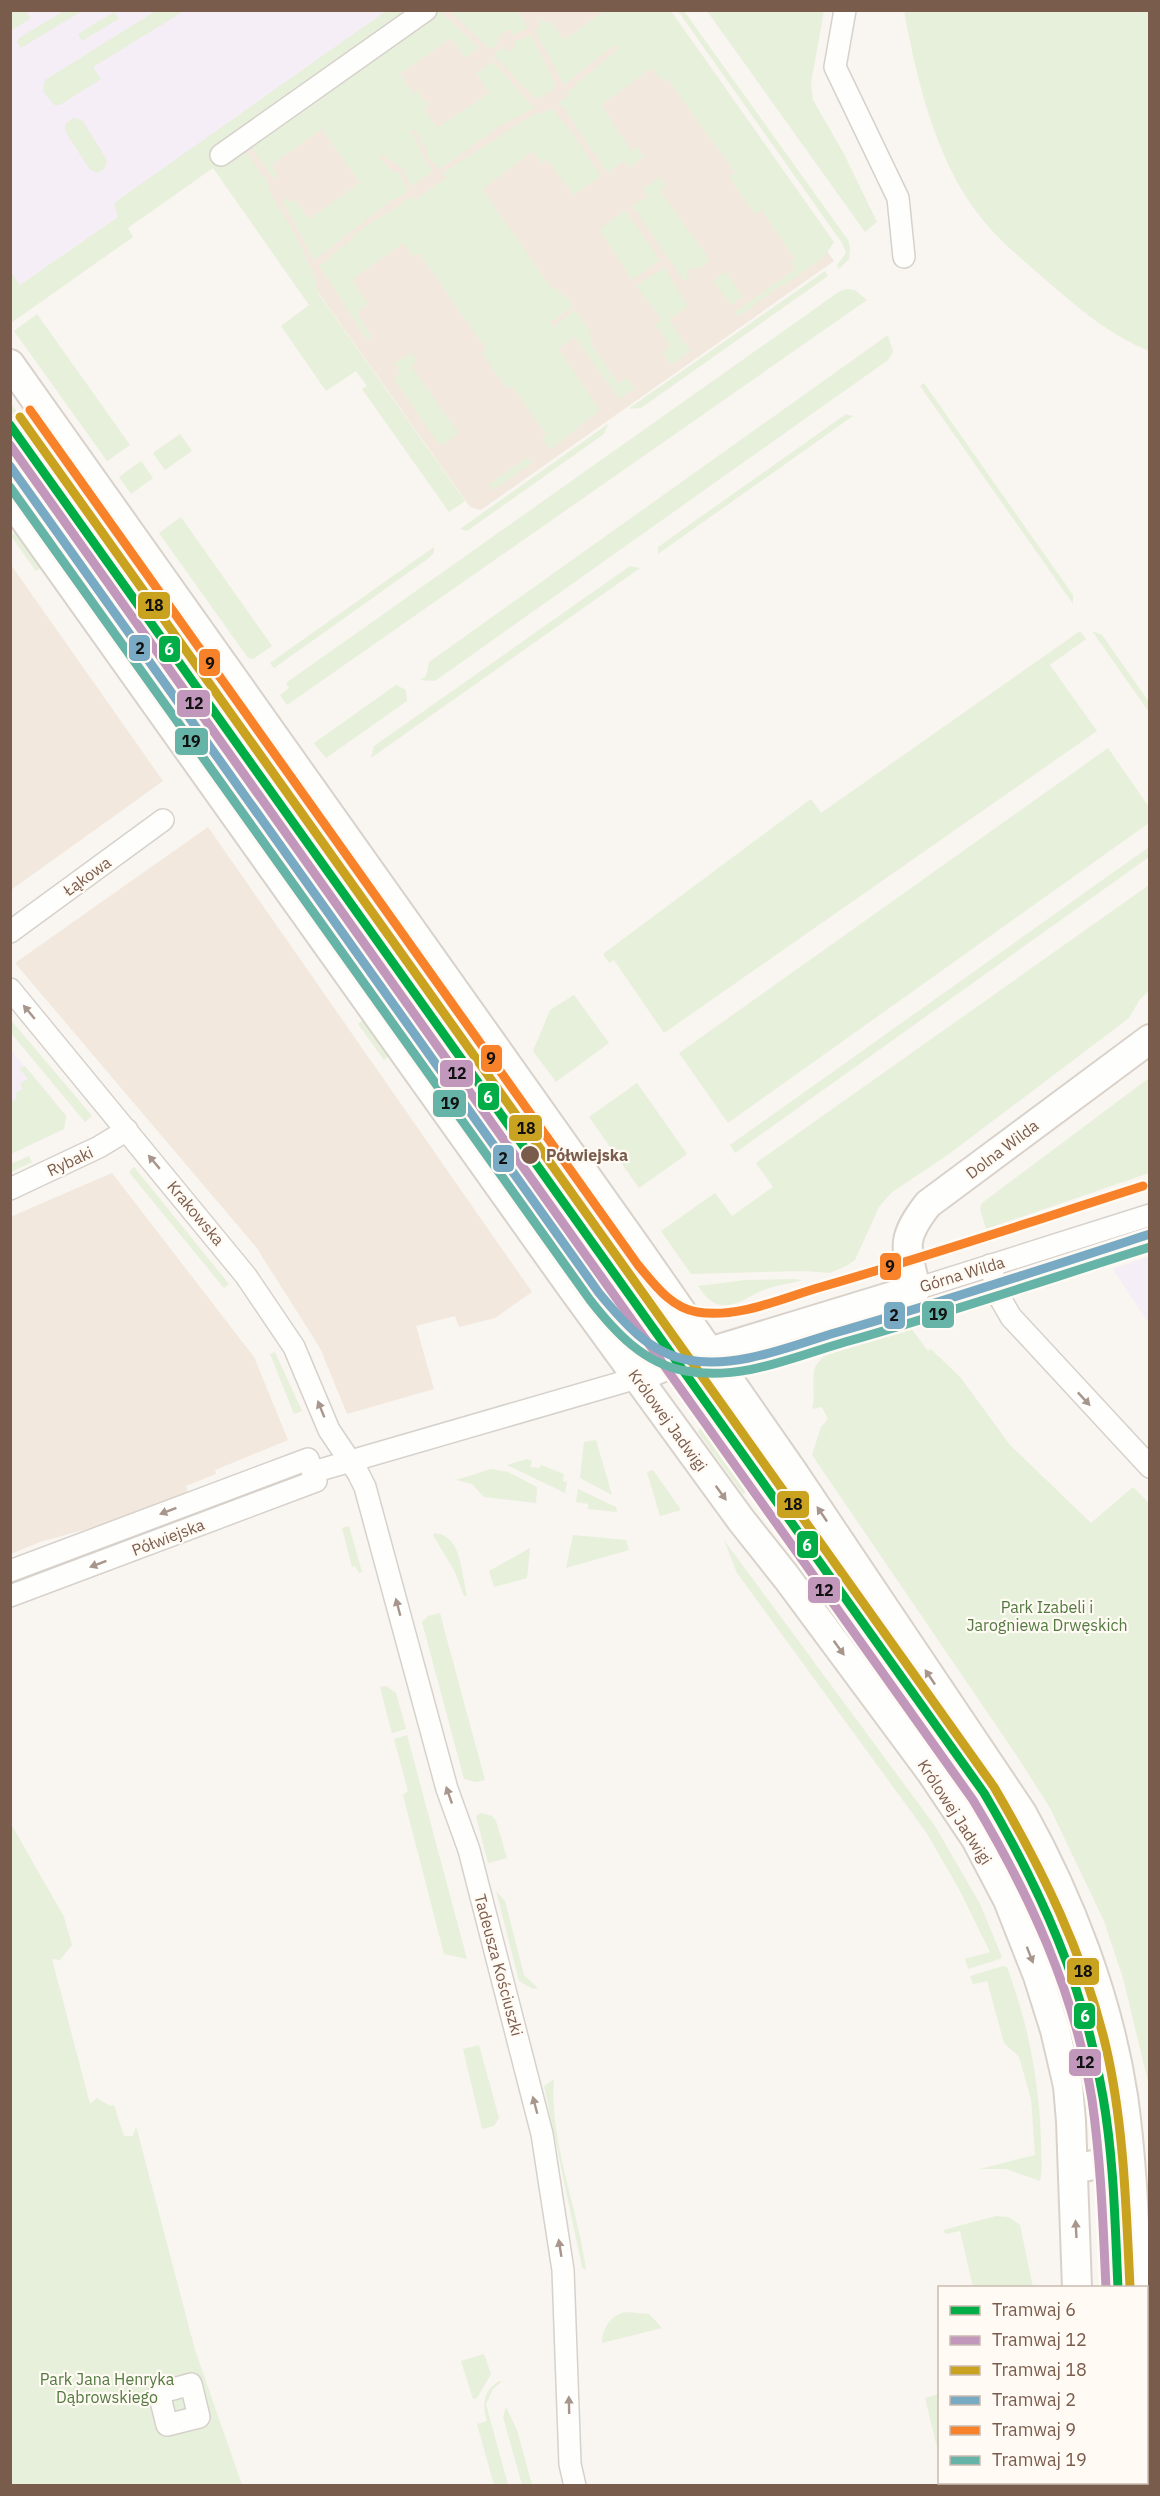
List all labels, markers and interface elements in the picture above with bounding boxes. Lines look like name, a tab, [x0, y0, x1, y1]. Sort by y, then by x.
line badge: 18	[137, 591, 171, 620]
text: 18	[144, 595, 164, 615]
line badge: 2	[128, 634, 151, 662]
line badge: 6	[158, 635, 181, 663]
text: 2	[135, 638, 145, 658]
text: 6	[164, 639, 174, 659]
line badge: 9	[198, 648, 221, 677]
text: 9	[205, 653, 215, 673]
line badge: 12	[176, 689, 211, 718]
text: 12	[184, 693, 204, 713]
line badge: 19	[174, 727, 209, 756]
text: 19	[181, 731, 201, 751]
street label: Łąkowa	[58, 852, 115, 901]
one-way arrow	[23, 1005, 36, 1020]
line badge: 9	[480, 1044, 503, 1073]
text: 9	[486, 1048, 496, 1068]
line badge: 12	[439, 1059, 474, 1088]
text: 12	[447, 1063, 467, 1083]
line badge: 6	[477, 1082, 500, 1111]
text: 6	[483, 1087, 493, 1107]
line badge: 19	[432, 1089, 467, 1118]
text: 19	[440, 1093, 460, 1113]
line badge: 18	[508, 1114, 543, 1142]
street label: Dolna Wilda	[962, 1115, 1043, 1183]
text: 18	[516, 1118, 536, 1138]
street label: Rybaki	[44, 1142, 96, 1180]
line badge: 2	[492, 1144, 515, 1173]
marker: Półwiejska	[519, 1144, 541, 1166]
place label: Półwiejska	[546, 1145, 628, 1165]
text: 2	[498, 1148, 508, 1168]
one-way arrow	[147, 1154, 160, 1170]
street label: Krakowska	[163, 1177, 229, 1250]
street label: Górna Wilda	[917, 1251, 1007, 1296]
line badge: 9	[879, 1252, 902, 1281]
text: 9	[885, 1256, 895, 1276]
line badge: 19	[921, 1300, 955, 1329]
line badge: 2	[883, 1301, 906, 1330]
text: 19	[928, 1304, 948, 1324]
text: 2	[889, 1305, 899, 1325]
street label: Królowej Jadwigi	[624, 1365, 712, 1475]
one-way arrow	[1077, 1391, 1090, 1406]
one-way arrow	[316, 1400, 325, 1418]
one-way arrow	[715, 1485, 727, 1500]
line badge: 18	[776, 1490, 810, 1519]
text: 18	[783, 1494, 803, 1514]
one-way arrow	[158, 1507, 176, 1517]
one-way arrow	[816, 1507, 828, 1523]
street label: Półwiejska	[129, 1514, 208, 1560]
line badge: 6	[796, 1530, 819, 1559]
text: 6	[802, 1535, 812, 1555]
one-way arrow	[88, 1559, 106, 1569]
line badge: 12	[807, 1576, 841, 1604]
text: 12	[814, 1580, 834, 1600]
park label: Park Izabeli i Jarogniewa Drwęskich	[966, 1597, 1128, 1635]
one-way arrow	[392, 1598, 402, 1616]
one-way arrow	[833, 1640, 845, 1656]
one-way arrow	[924, 1669, 936, 1685]
street label: Królowej Jadwigi	[914, 1756, 996, 1868]
one-way arrow	[444, 1786, 453, 1804]
street label: Tadeusza Kościuszki	[470, 1892, 528, 2038]
one-way arrow	[1026, 1946, 1036, 1964]
line badge: 18	[1066, 1957, 1100, 1986]
text: 18	[1073, 1961, 1093, 1981]
line badge: 6	[1073, 2002, 1096, 2030]
text: 6	[1080, 2006, 1090, 2026]
line badge: 12	[1068, 2048, 1102, 2077]
text: 12	[1075, 2052, 1095, 2072]
one-way arrow	[529, 2096, 539, 2115]
one-way arrow	[1071, 2220, 1080, 2239]
one-way arrow	[555, 2238, 564, 2257]
legend	[938, 2286, 1148, 2484]
text: Tramwaj 6	[992, 2298, 1076, 2321]
text: Tramwaj 12	[992, 2328, 1087, 2351]
text: Tramwaj 18	[992, 2358, 1087, 2381]
park label: Park Jana Henryka Dąbrowskiego	[40, 2369, 175, 2407]
text: Tramwaj 2	[992, 2388, 1076, 2411]
one-way arrow	[564, 2396, 574, 2415]
text: Tramwaj 9	[992, 2418, 1076, 2441]
text: Tramwaj 19	[992, 2448, 1087, 2471]

